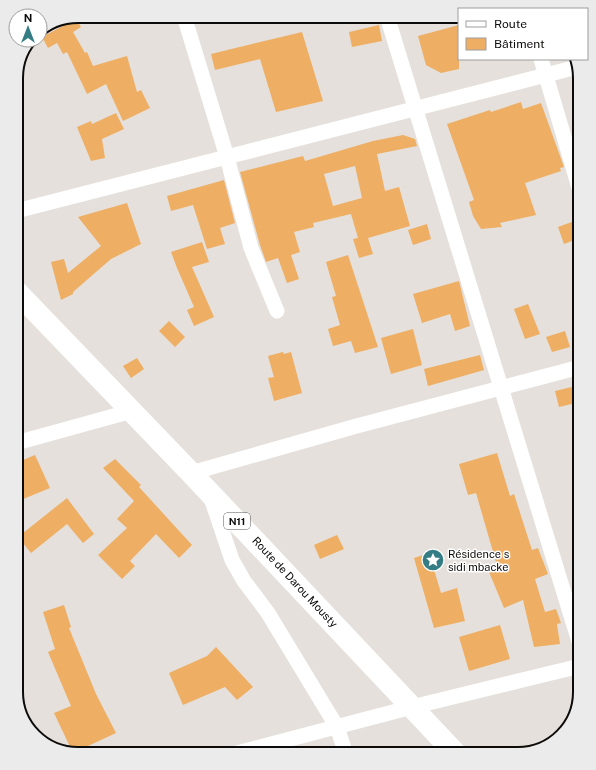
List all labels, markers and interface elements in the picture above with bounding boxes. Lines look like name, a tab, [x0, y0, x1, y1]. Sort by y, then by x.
north arrow	[8, 8, 48, 48]
legend	[458, 8, 588, 60]
text: N	[24, 12, 32, 24]
text: Route	[494, 17, 527, 31]
text: Bâtiment	[494, 37, 545, 51]
road number: N11	[224, 513, 250, 529]
street label: Route de Darou Mousty	[250, 534, 340, 630]
place icon: Résidence s sidi mbacke	[420, 547, 446, 573]
place label: Résidence s sidi mbacke	[448, 548, 510, 573]

